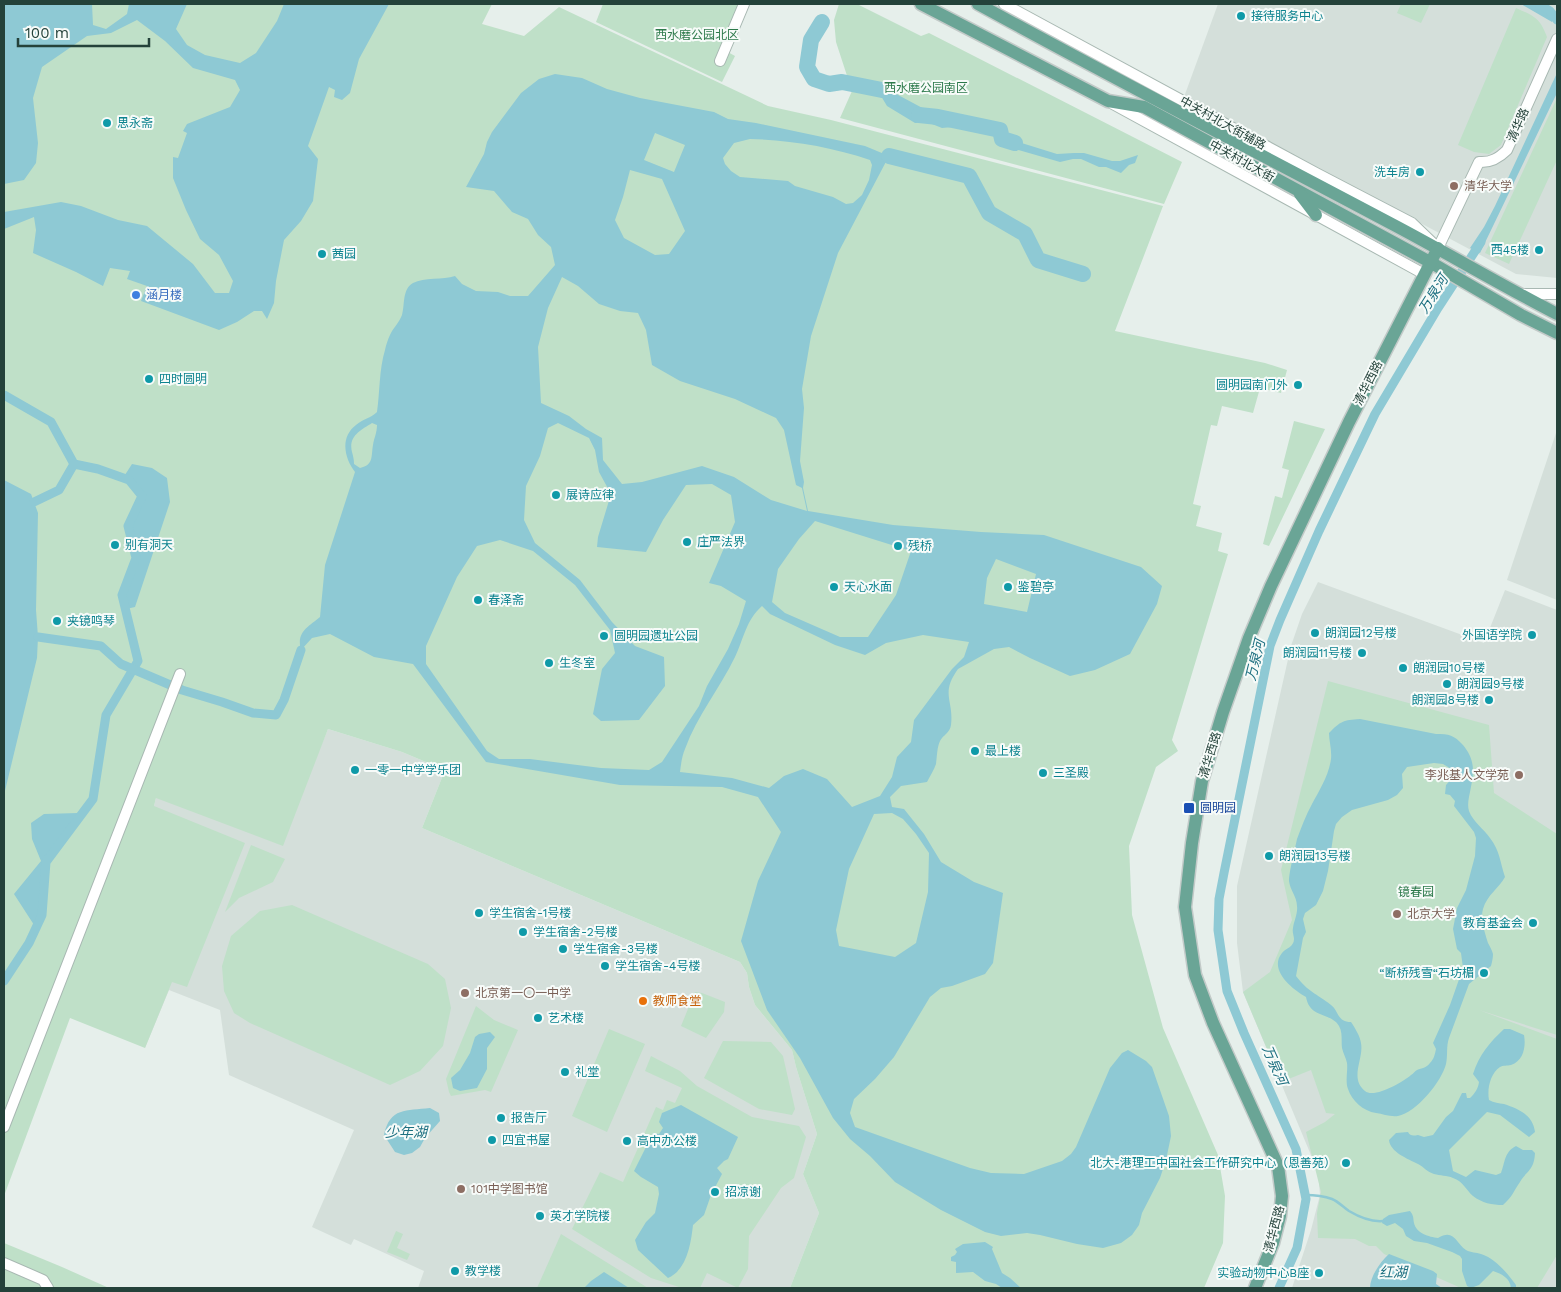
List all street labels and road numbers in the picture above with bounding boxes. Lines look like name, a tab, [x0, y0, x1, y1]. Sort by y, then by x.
street label: 中关村北大街辅路	[1178, 94, 1268, 152]
street label: 清华路	[1504, 106, 1532, 144]
street label: 中关村北大街	[1207, 137, 1277, 185]
street label: 清华西路	[1351, 358, 1385, 408]
street label: 清华西路	[1196, 730, 1224, 780]
street label: 清华西路	[1261, 1204, 1287, 1254]

